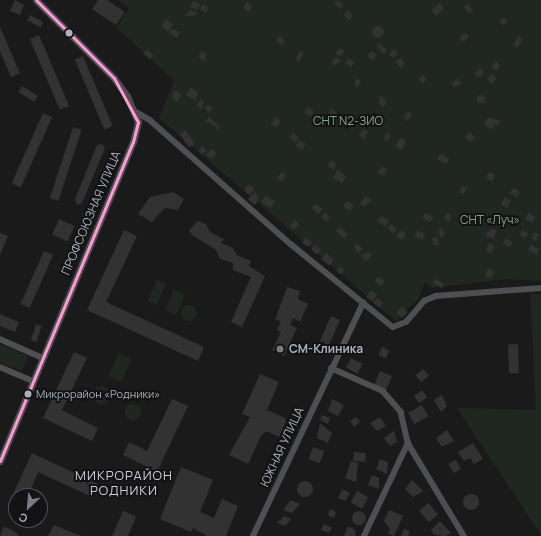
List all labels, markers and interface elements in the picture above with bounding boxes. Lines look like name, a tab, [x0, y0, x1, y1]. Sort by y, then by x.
unlabelled marker	[64, 28, 74, 38]
park label: СНТ N2-ЗИО	[313, 114, 383, 128]
street label: ПРОФСОЮЗНАЯ УЛИЦА	[58, 149, 124, 277]
park label: СНТ «Луч»	[460, 213, 520, 227]
place label: СМ-Клиника	[289, 342, 363, 356]
marker: СМ-Клиника	[274, 343, 286, 355]
place label: Микрорайон «Родники»	[36, 387, 160, 401]
marker: Микрорайон «Родники»	[23, 389, 33, 399]
street label: ЮЖНАЯ УЛИЦА	[257, 405, 307, 489]
district label: МИКРОРАЙОН РОДНИКИ	[75, 468, 173, 499]
north arrow	[8, 488, 48, 528]
text: С	[16, 510, 30, 527]

